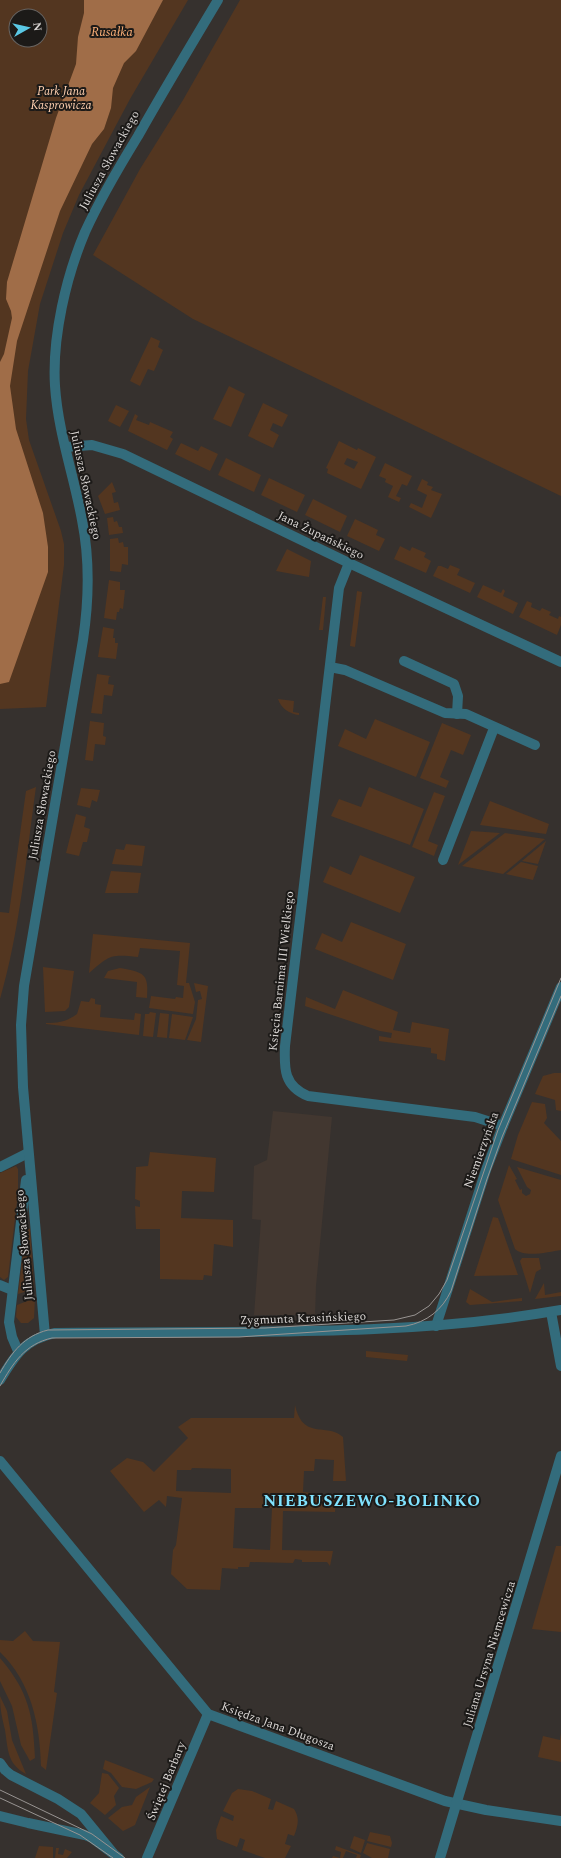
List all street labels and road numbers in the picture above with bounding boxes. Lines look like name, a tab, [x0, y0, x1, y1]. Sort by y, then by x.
street label: Juliusza Słowackiego	[74, 107, 145, 213]
street label: Juliusza Słowackiego	[65, 429, 106, 541]
street label: Jana Żupańskiego	[274, 506, 367, 565]
street label: Juliusza Słowackiego	[23, 749, 61, 861]
street label: Księcia Barnima III Wielkiego	[264, 890, 299, 1052]
street label: Niemierzyńska	[459, 1109, 504, 1191]
street label: Juliusza Słowackiego	[10, 1189, 39, 1301]
street label: Zygmunta Krasińskiego	[240, 1307, 367, 1330]
street label: Juliana Ursyna Niemcewicza	[458, 1578, 521, 1730]
street label: Księdza Jana Długosza	[218, 1697, 337, 1756]
street label: Świętej Barbary	[142, 1738, 191, 1824]

